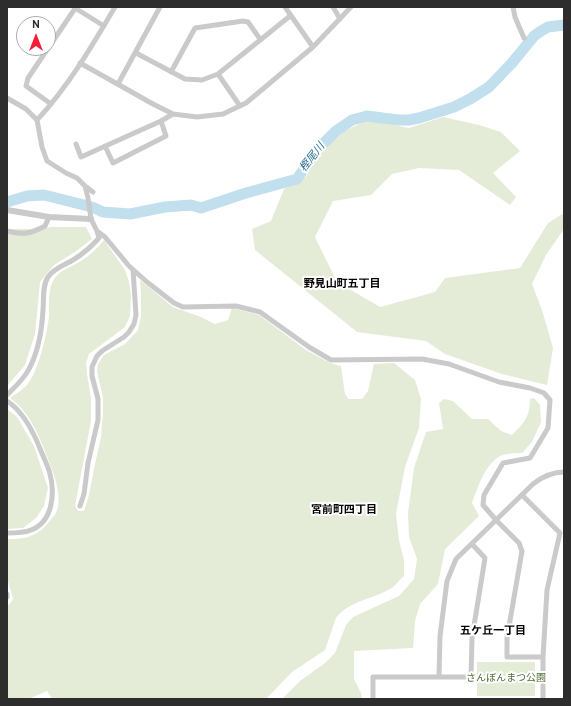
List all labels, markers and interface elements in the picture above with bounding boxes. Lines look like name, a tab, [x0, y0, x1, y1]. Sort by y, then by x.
north arrow	[16, 16, 56, 56]
text: N	[32, 18, 40, 32]
water label: 樫尾川	[298, 141, 328, 175]
district label: 野見山町五丁目	[304, 278, 380, 292]
district label: 宮前町四丁目	[311, 504, 377, 518]
district label: 五ケ丘一丁目	[460, 625, 526, 639]
park label: さんぼんまつ公園	[466, 673, 546, 685]

